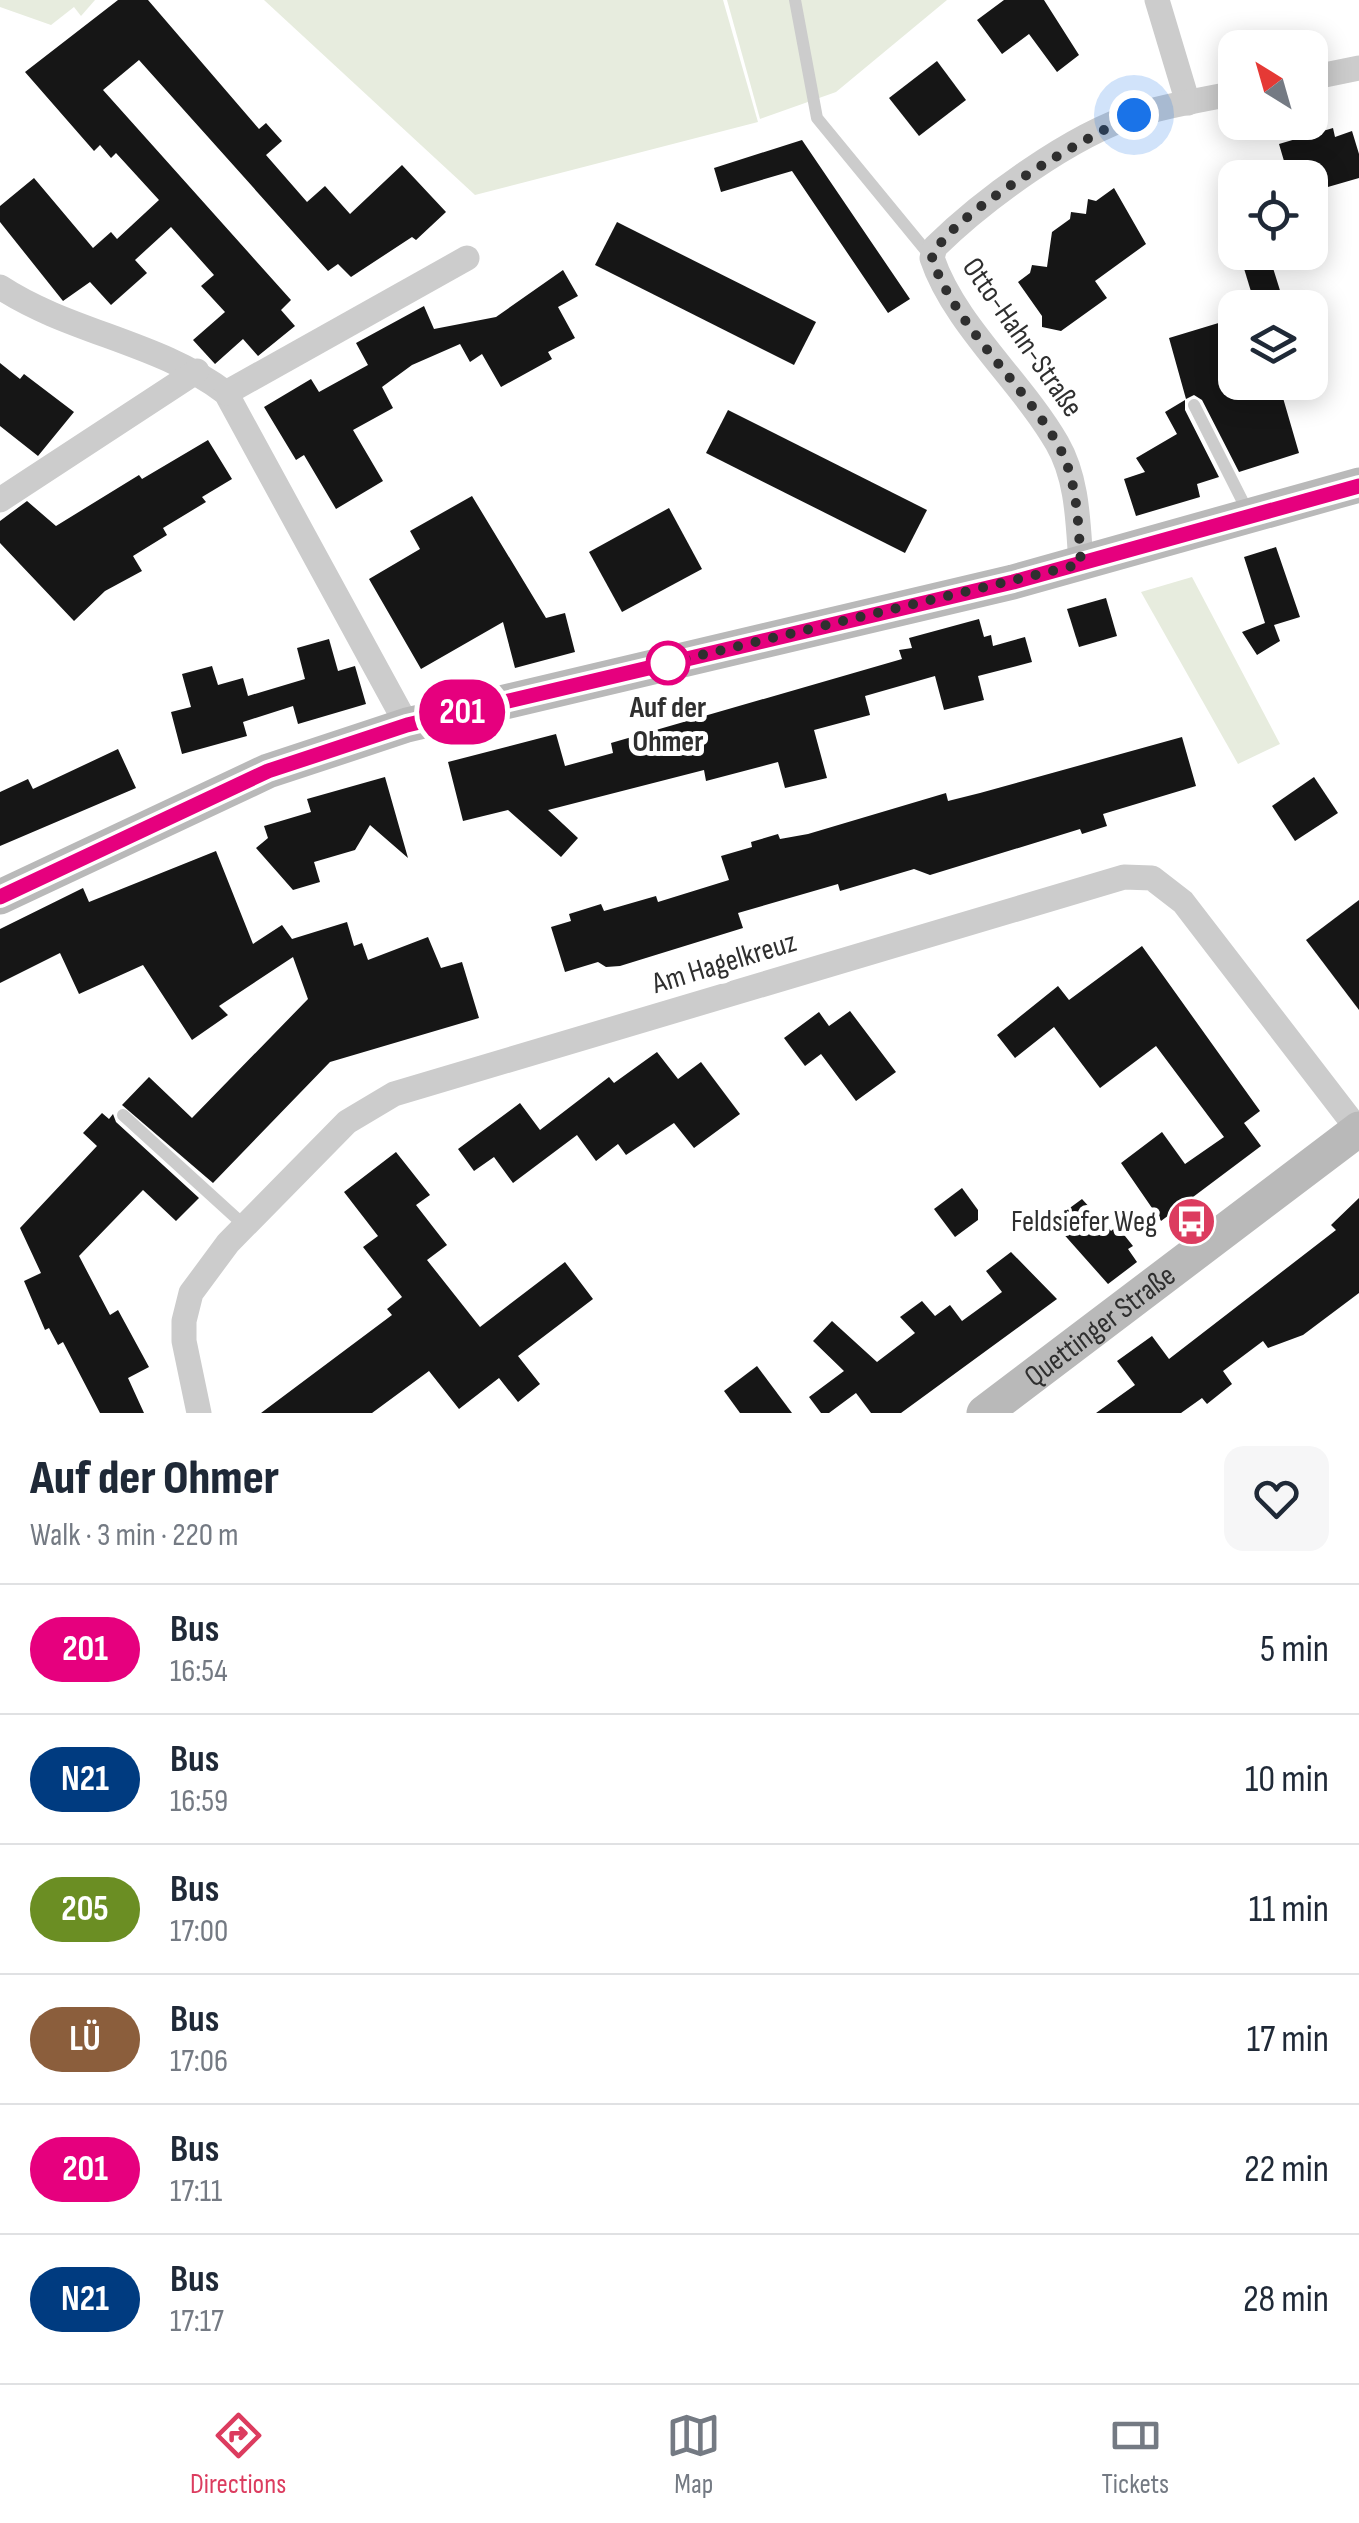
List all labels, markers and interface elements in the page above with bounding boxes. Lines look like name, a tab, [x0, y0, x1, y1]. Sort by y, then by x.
north arrow	[1218, 30, 1328, 140]
map controls	[1218, 30, 1328, 400]
your location	[1109, 90, 1159, 140]
button: locate	[1218, 160, 1328, 270]
street label: Otto-Hahn-Straße	[954, 251, 1090, 424]
button: layers	[1218, 290, 1328, 400]
marker: Auf der Ohmer	[647, 642, 689, 684]
line badge: 201	[404, 680, 520, 744]
place label: Auf der Ohmer	[629, 690, 706, 760]
text: 201	[439, 691, 485, 734]
street label: Am Hagelkreuz	[647, 924, 801, 1002]
bus stop icon: Feldsiefer Weg	[1166, 1195, 1218, 1247]
place label: Feldsiefer Weg	[1011, 1204, 1157, 1240]
street label: Quettinger Straße	[1018, 1258, 1183, 1395]
button: heart	[1224, 1446, 1329, 1551]
text: Auf der Ohmer	[30, 1450, 279, 1507]
text: Walk · 3 min · 220 m	[30, 1516, 239, 1555]
text: Bus	[170, 1607, 219, 1652]
text: 5 min	[1260, 1627, 1329, 1672]
text: 201	[62, 1628, 108, 1671]
text: 16:54	[170, 1652, 228, 1691]
text: Bus	[170, 1737, 219, 1782]
text: 10 min	[1245, 1757, 1329, 1802]
text: N21	[61, 1758, 109, 1801]
text: 16:59	[170, 1782, 228, 1821]
text: Bus	[170, 1867, 219, 1912]
text: 11 min	[1249, 1887, 1329, 1932]
text: 205	[61, 1888, 109, 1931]
text: 17:00	[170, 1912, 228, 1951]
text: Bus	[170, 1997, 219, 2042]
text: 17 min	[1247, 2017, 1329, 2062]
text: LÜ	[69, 2018, 101, 2061]
text: 17:06	[170, 2042, 228, 2081]
text: Bus	[170, 2127, 219, 2172]
text: 22 min	[1244, 2147, 1329, 2192]
text: 201	[62, 2148, 108, 2191]
text: 17:11	[170, 2172, 222, 2211]
text: Bus	[170, 2257, 219, 2302]
text: 28 min	[1243, 2277, 1329, 2322]
text: N21	[61, 2278, 109, 2321]
text: 17:17	[170, 2302, 224, 2341]
tab: Directions	[190, 2408, 286, 2501]
tab: Map	[666, 2408, 721, 2501]
tab: Tickets	[1101, 2408, 1169, 2501]

